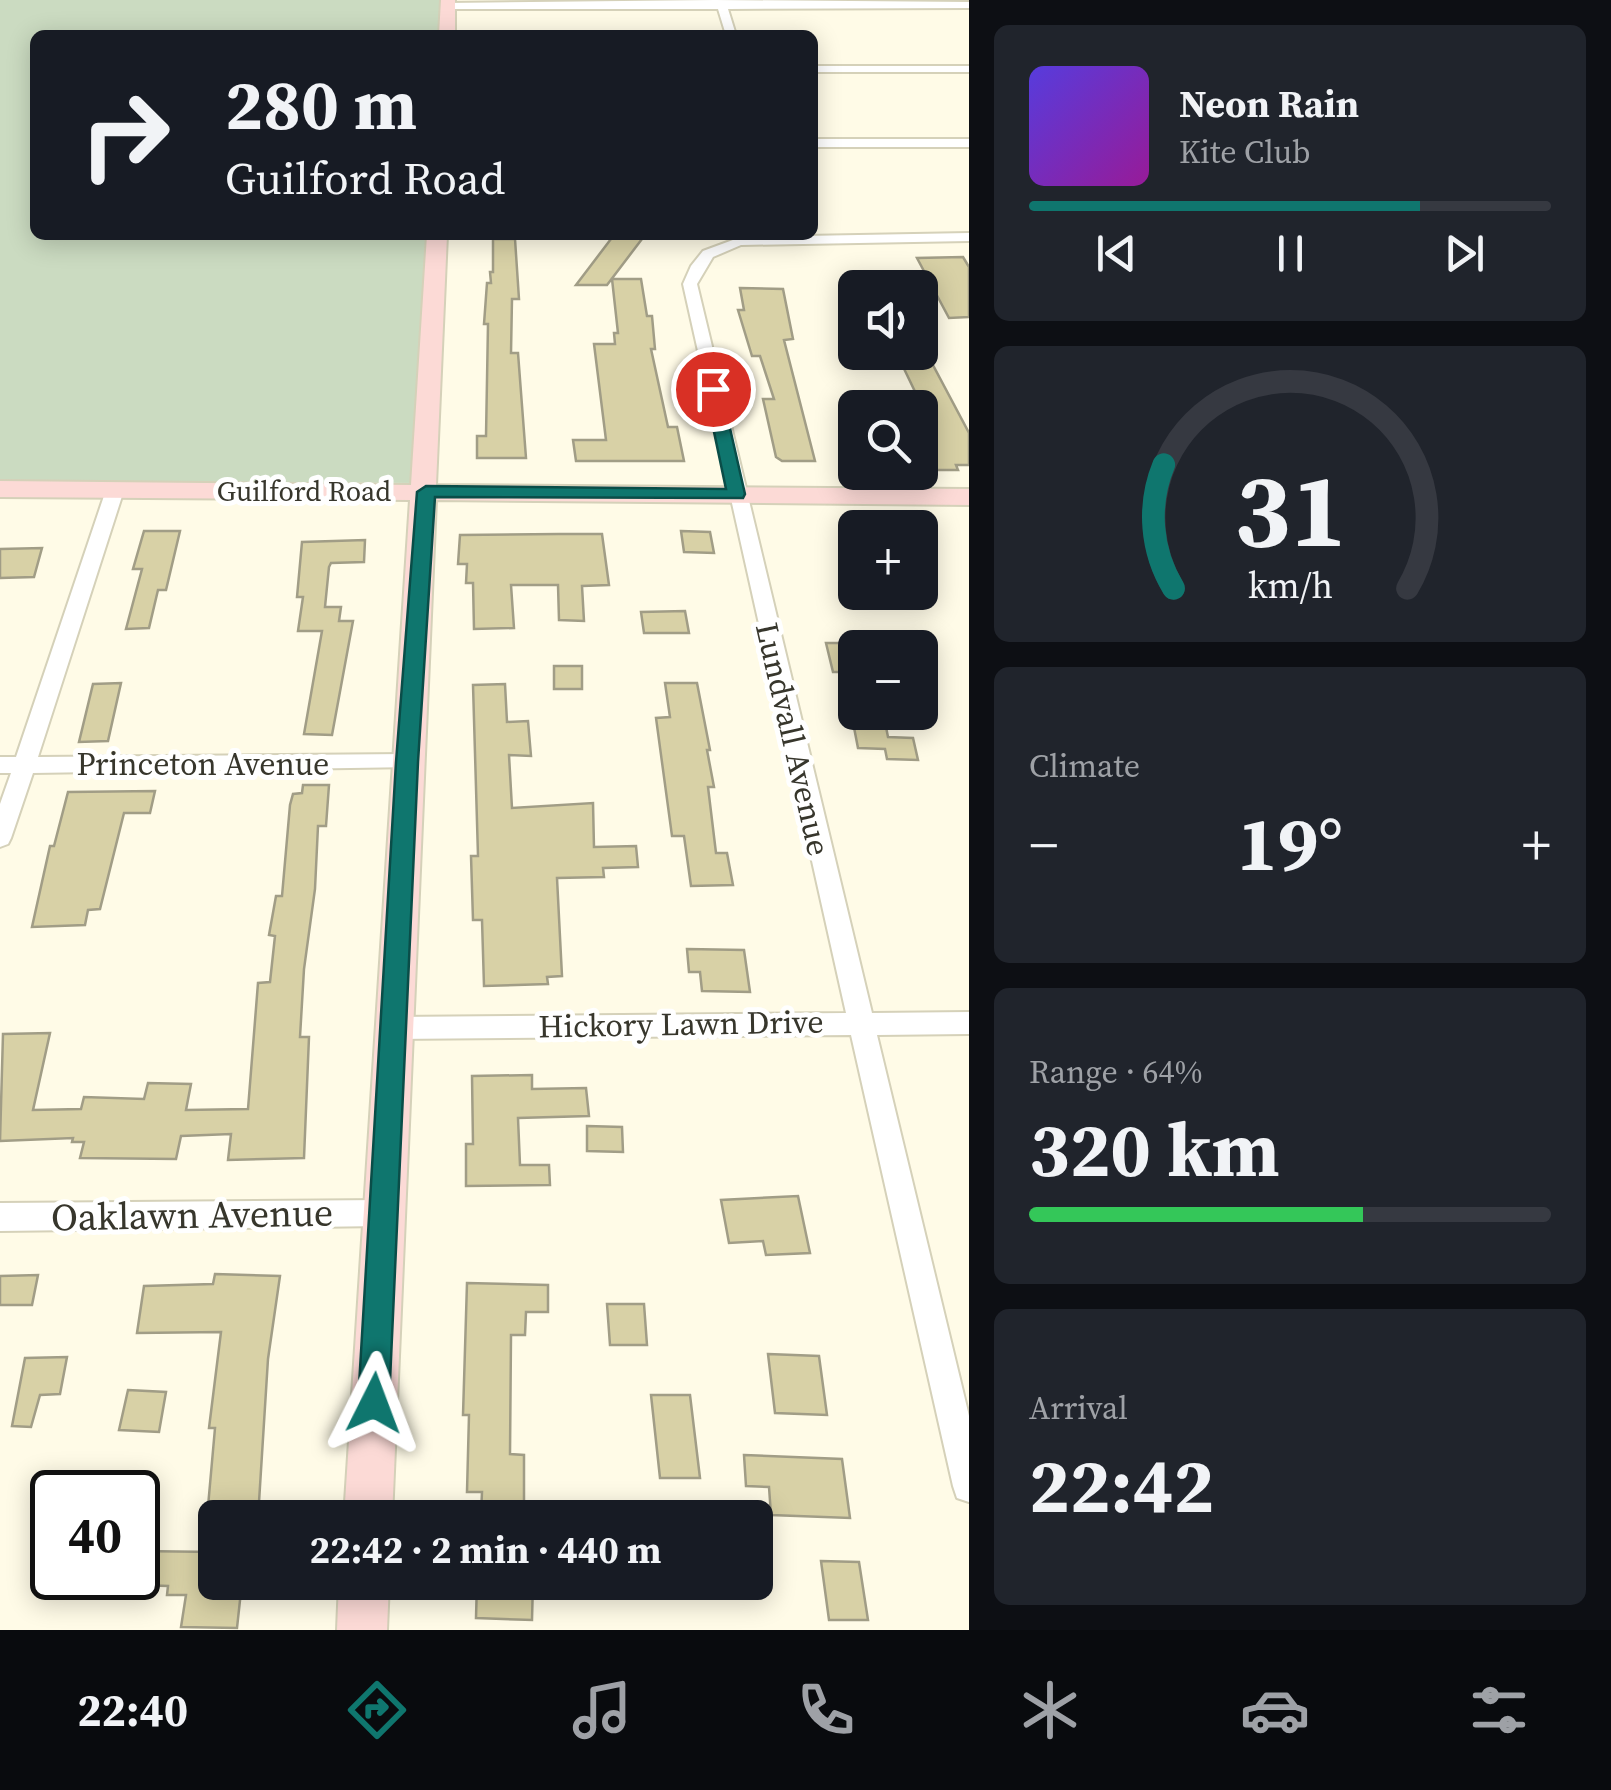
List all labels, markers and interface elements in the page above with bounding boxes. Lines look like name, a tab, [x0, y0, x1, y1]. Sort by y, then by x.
text: 280 m	[225, 56, 417, 152]
icon: right	[60, 70, 190, 200]
text: Neon Rain	[1179, 78, 1359, 130]
text: Kite Club	[1179, 130, 1311, 174]
text: Guilford Road	[225, 147, 505, 209]
icon: previous	[1089, 226, 1144, 281]
icon: pause	[1263, 226, 1318, 281]
icon: next	[1437, 226, 1492, 281]
map controls	[838, 270, 938, 730]
button: sound	[838, 270, 938, 370]
pin	[671, 347, 756, 432]
icon: arrive	[686, 362, 741, 417]
button: search	[838, 390, 938, 490]
text: 31	[1234, 438, 1346, 581]
street label: Guilford Road	[217, 472, 391, 510]
button: +	[838, 510, 938, 610]
text: km/h	[1247, 561, 1333, 610]
street label: Lundvall Avenue	[745, 618, 841, 860]
button: −	[838, 630, 938, 730]
street label: Princeton Avenue	[77, 742, 329, 786]
text: Climate	[1029, 744, 1140, 788]
text: 19°	[1237, 792, 1343, 895]
text: −	[1029, 807, 1058, 882]
text: +	[1522, 807, 1551, 882]
street label: Hickory Lawn Drive	[538, 1000, 824, 1048]
text: Range · 64%	[1029, 1050, 1203, 1094]
text: 320 km	[1029, 1098, 1280, 1201]
street label: Oaklawn Avenue	[50, 1187, 334, 1243]
position arrow	[322, 1351, 426, 1455]
text: Arrival	[1029, 1386, 1128, 1430]
text: 22:42	[1029, 1434, 1214, 1537]
speed limit sign: 40	[30, 1470, 160, 1600]
text: 22:42 · 2 min · 440 m	[309, 1524, 662, 1576]
icon: directions	[342, 1675, 412, 1745]
icon: music	[567, 1675, 637, 1745]
icon: phone	[791, 1675, 861, 1745]
icon: climate	[1015, 1675, 1085, 1745]
icon: car	[1240, 1675, 1310, 1745]
icon: filters	[1464, 1675, 1534, 1745]
text: 22:40	[77, 1679, 188, 1741]

